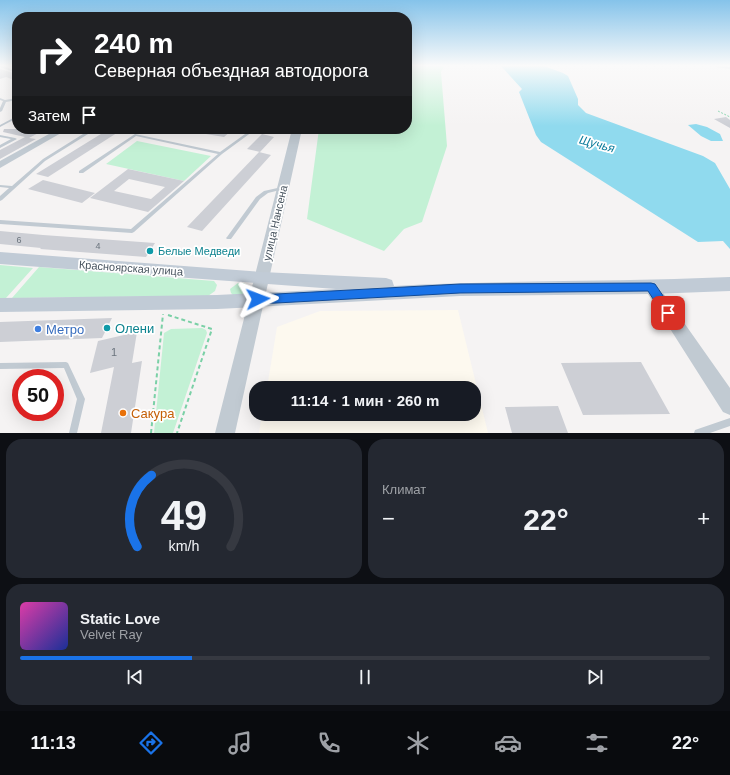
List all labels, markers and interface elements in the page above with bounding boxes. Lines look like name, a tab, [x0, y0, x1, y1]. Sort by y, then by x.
icon: right	[28, 28, 80, 80]
text: 240 m	[94, 28, 173, 59]
text: Северная объездная автодорога	[94, 61, 368, 81]
icon: arrive	[78, 104, 100, 126]
text: Затем	[28, 107, 70, 124]
water label: Щучья	[578, 133, 617, 156]
street label: улица Нансена	[260, 183, 290, 262]
house number: 6	[16, 235, 22, 245]
house number: 4	[95, 241, 101, 251]
place label: Белые Медведи	[158, 245, 240, 257]
marker: Белые Медведи	[145, 246, 155, 256]
street label: Красноярская улица	[79, 258, 184, 278]
position arrow	[237, 278, 279, 320]
pin	[651, 296, 685, 330]
icon: arrive	[657, 302, 679, 324]
place label: Олени	[115, 321, 154, 336]
place label: Метро	[46, 322, 84, 337]
marker: Олени	[102, 323, 112, 333]
marker: Метро	[33, 324, 43, 334]
house number: 1	[111, 346, 117, 358]
speed limit sign: 50	[12, 369, 64, 421]
text: 11:14 · 1 мин · 260 m	[291, 392, 439, 409]
place label: Сакура	[131, 406, 175, 421]
marker: Сакура	[118, 408, 128, 418]
text: Климат	[382, 482, 426, 497]
text: 49	[161, 491, 207, 538]
text: 22°	[523, 503, 569, 536]
text: −	[382, 506, 395, 531]
text: +	[697, 506, 710, 531]
text: km/h	[169, 537, 200, 553]
text: Static Love	[80, 610, 160, 627]
text: Velvet Ray	[80, 627, 142, 642]
icon: previous	[124, 666, 146, 688]
icon: pause	[354, 666, 376, 688]
icon: next	[584, 666, 606, 688]
icon: directions	[137, 729, 165, 757]
icon: music	[226, 729, 254, 757]
icon: phone	[315, 729, 343, 757]
icon: climate	[404, 729, 432, 757]
icon: car	[494, 729, 522, 757]
icon: filters	[583, 729, 611, 757]
text: 11:13	[31, 733, 76, 753]
text: 22°	[672, 733, 699, 753]

